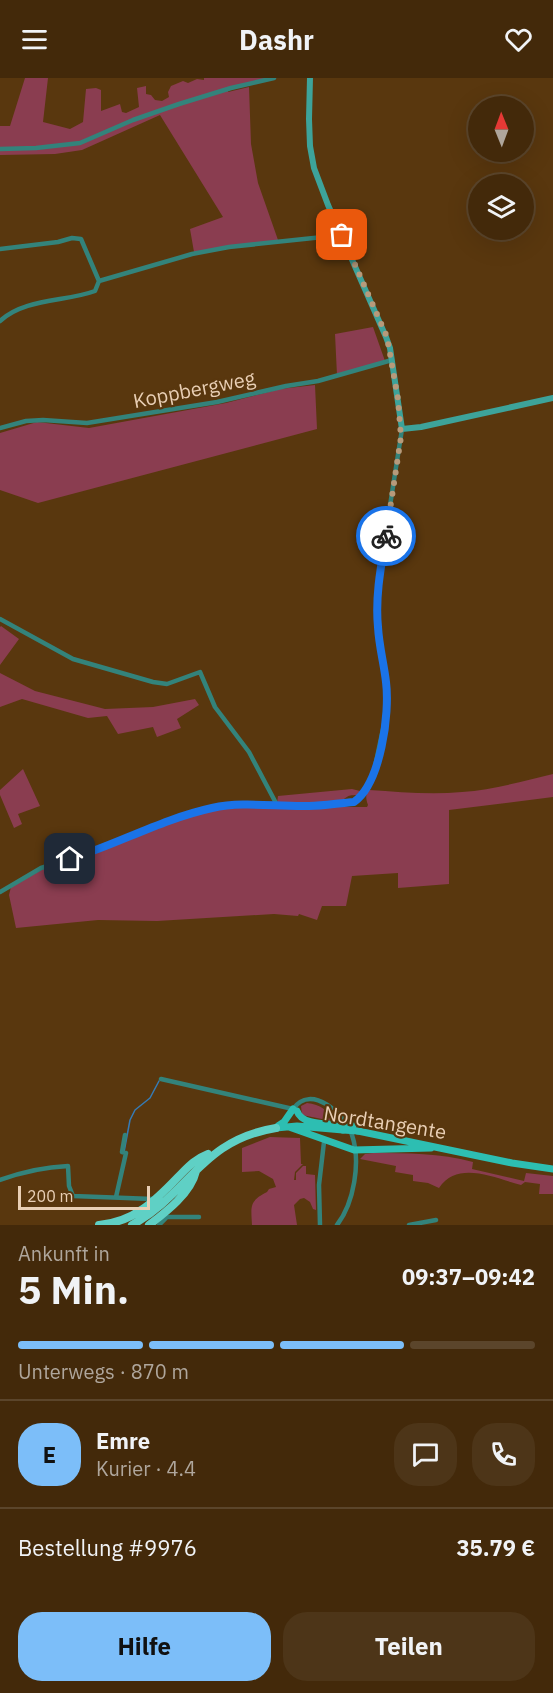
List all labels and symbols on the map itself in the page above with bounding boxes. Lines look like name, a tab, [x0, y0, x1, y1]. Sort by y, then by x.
north arrow	[468, 96, 534, 162]
pin	[316, 209, 367, 260]
street label: Koppbergweg	[131, 364, 258, 414]
courier	[356, 506, 416, 566]
pin	[44, 833, 95, 884]
street label: Nordtangente	[322, 1099, 448, 1145]
scale bar	[18, 1183, 150, 1210]

